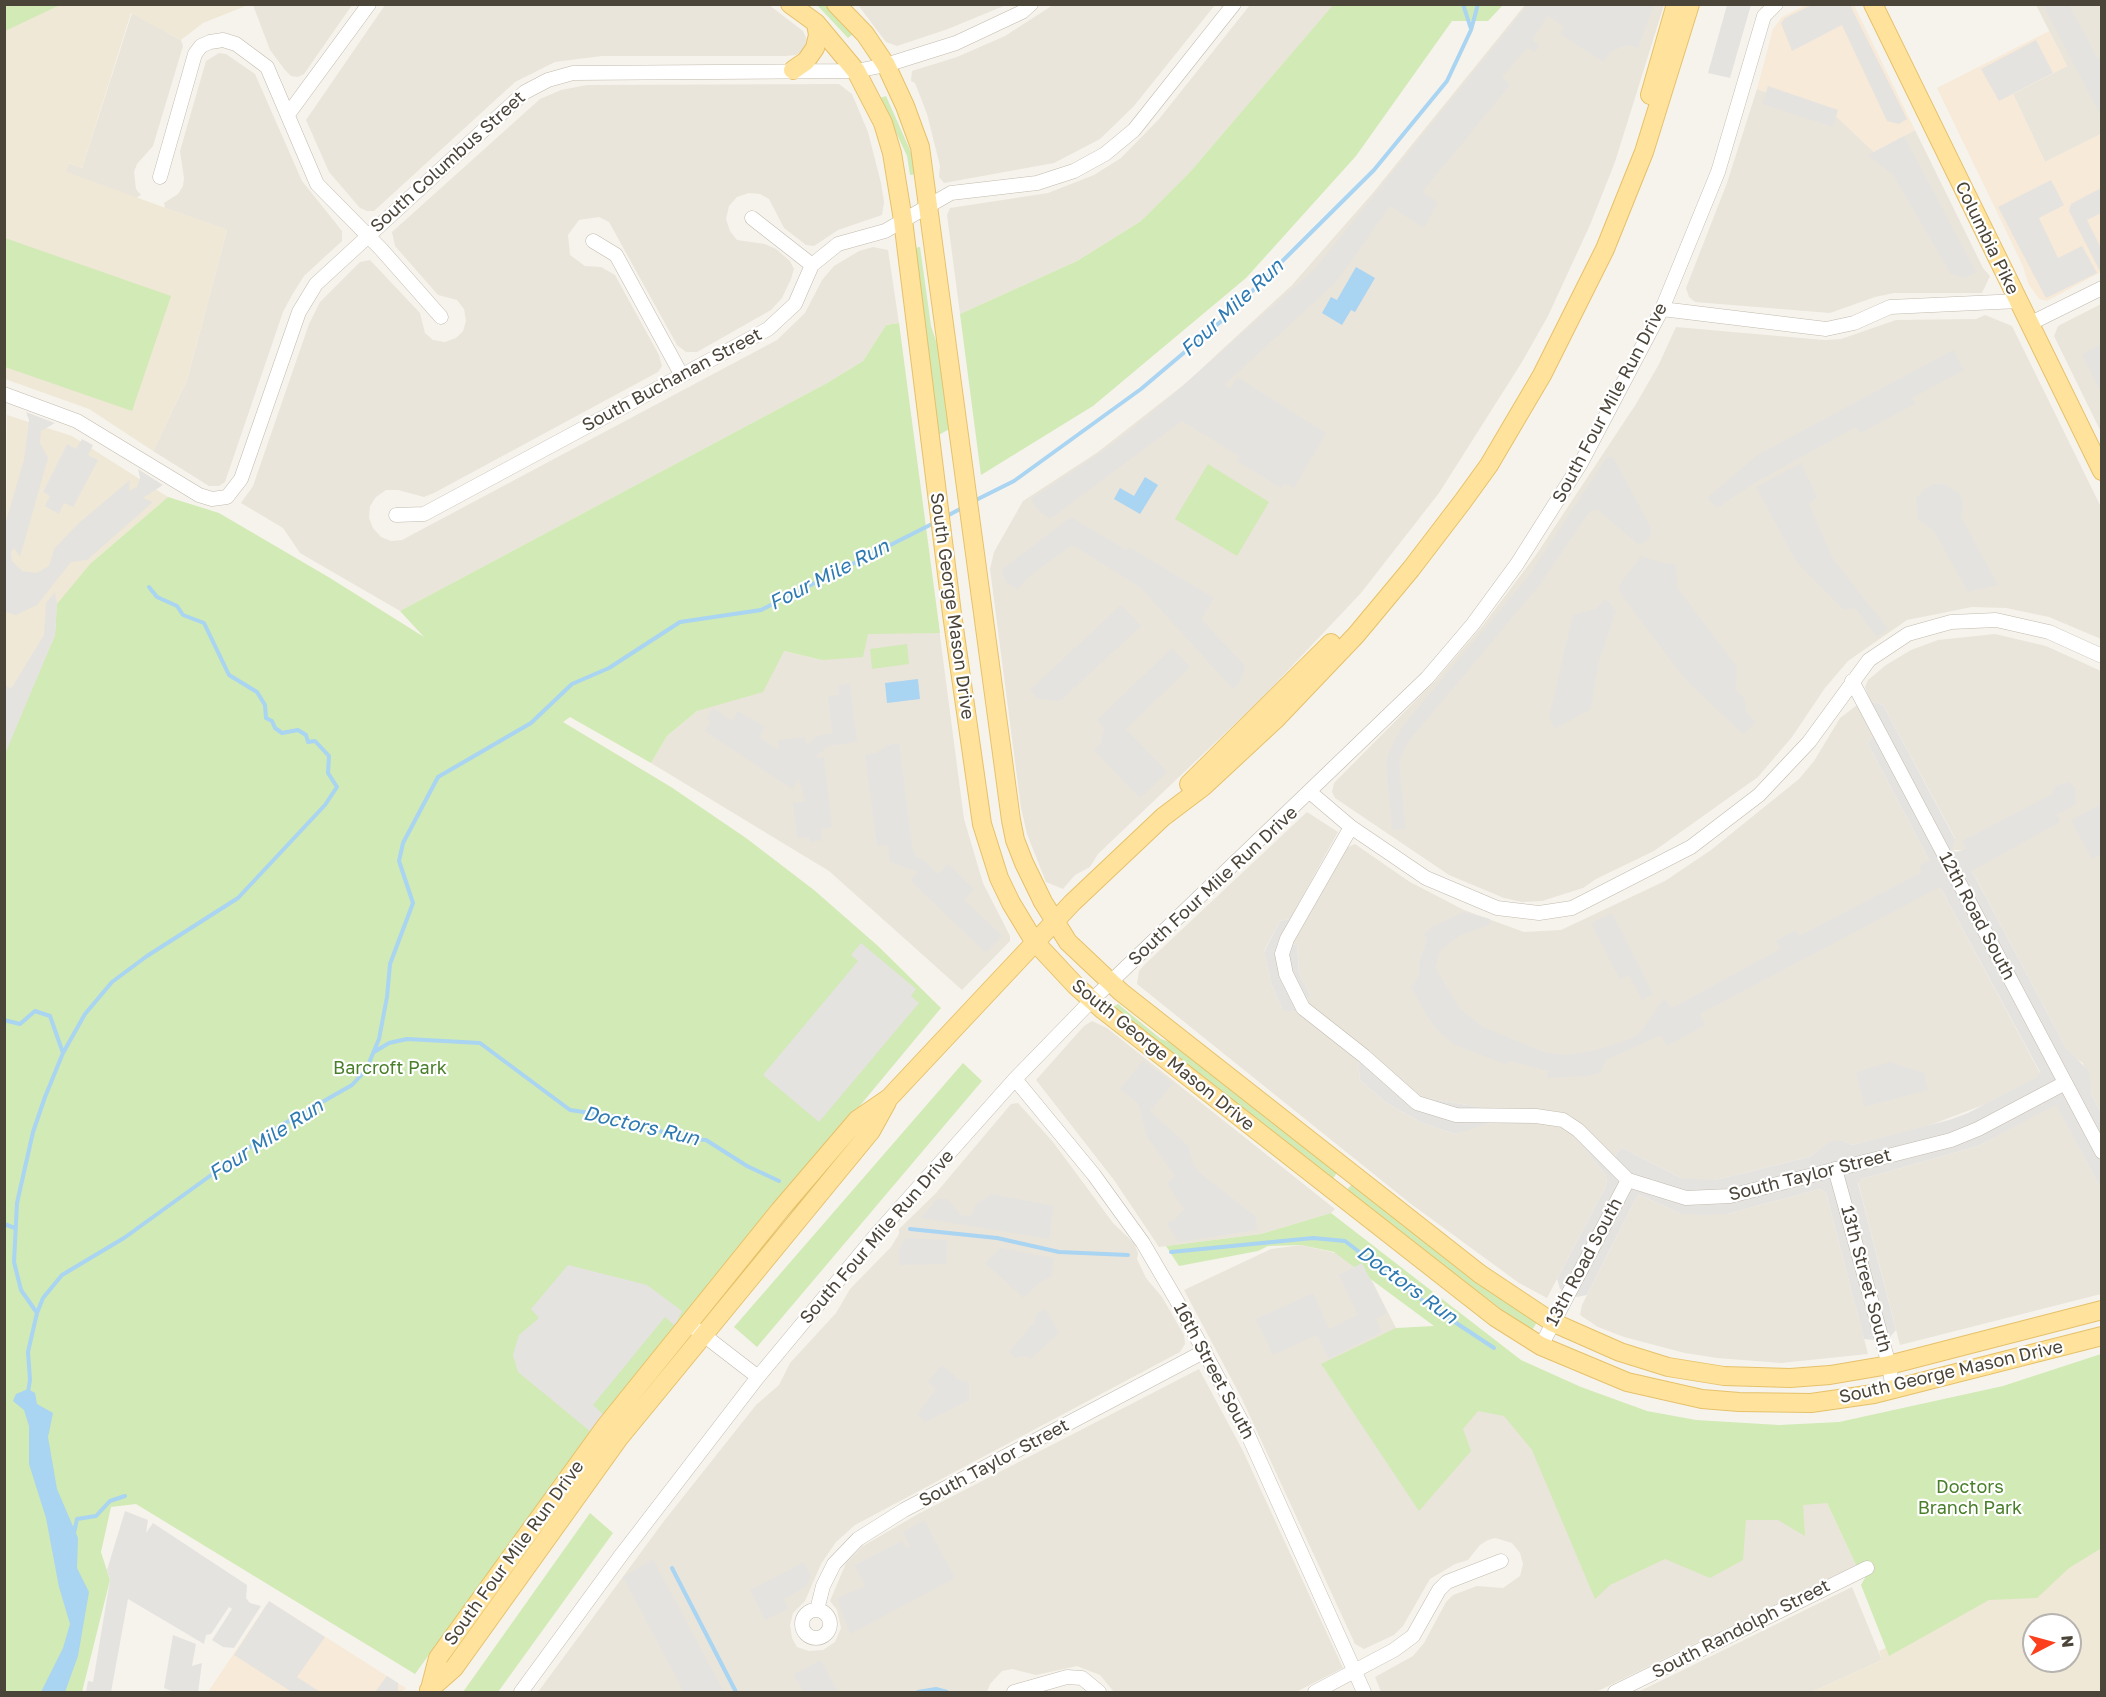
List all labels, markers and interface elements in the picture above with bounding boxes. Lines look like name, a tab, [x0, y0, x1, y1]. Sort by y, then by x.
street label: South Columbus Street	[366, 87, 530, 237]
street label: Columbia Pike	[1950, 178, 2024, 298]
water label: Four Mile Run	[1176, 254, 1288, 362]
street label: South Four Mile Run Drive	[1548, 299, 1672, 507]
street label: South Buchanan Street	[579, 324, 765, 436]
street label: South George Mason Drive	[925, 491, 979, 721]
water label: Four Mile Run	[765, 534, 893, 616]
street label: South Four Mile Run Drive	[1124, 802, 1302, 970]
street label: 12th Road South	[1934, 848, 2020, 984]
street label: South George Mason Drive	[1067, 975, 1259, 1135]
park label: Barcroft Park	[333, 1057, 447, 1079]
water label: Four Mile Run	[204, 1094, 328, 1186]
water label: Doctors Run	[581, 1101, 701, 1151]
street label: South Taylor Street	[1727, 1144, 1893, 1206]
street label: South Four Mile Run Drive	[796, 1146, 958, 1328]
street label: 13th Road South	[1541, 1194, 1627, 1330]
street label: 13th Street South	[1836, 1203, 1896, 1355]
water label: Doctors Run	[1352, 1241, 1462, 1329]
street label: 16th Street South	[1169, 1299, 1259, 1443]
street label: South George Mason Drive	[1837, 1336, 2065, 1408]
street label: South Taylor Street	[915, 1414, 1073, 1512]
street label: South Four Mile Run Drive	[440, 1456, 588, 1650]
park label: Doctors Branch Park	[1918, 1476, 2022, 1518]
street label: South Randolph Street	[1648, 1575, 1834, 1683]
north arrow	[2022, 1613, 2082, 1673]
text: N	[2057, 1634, 2078, 1648]

